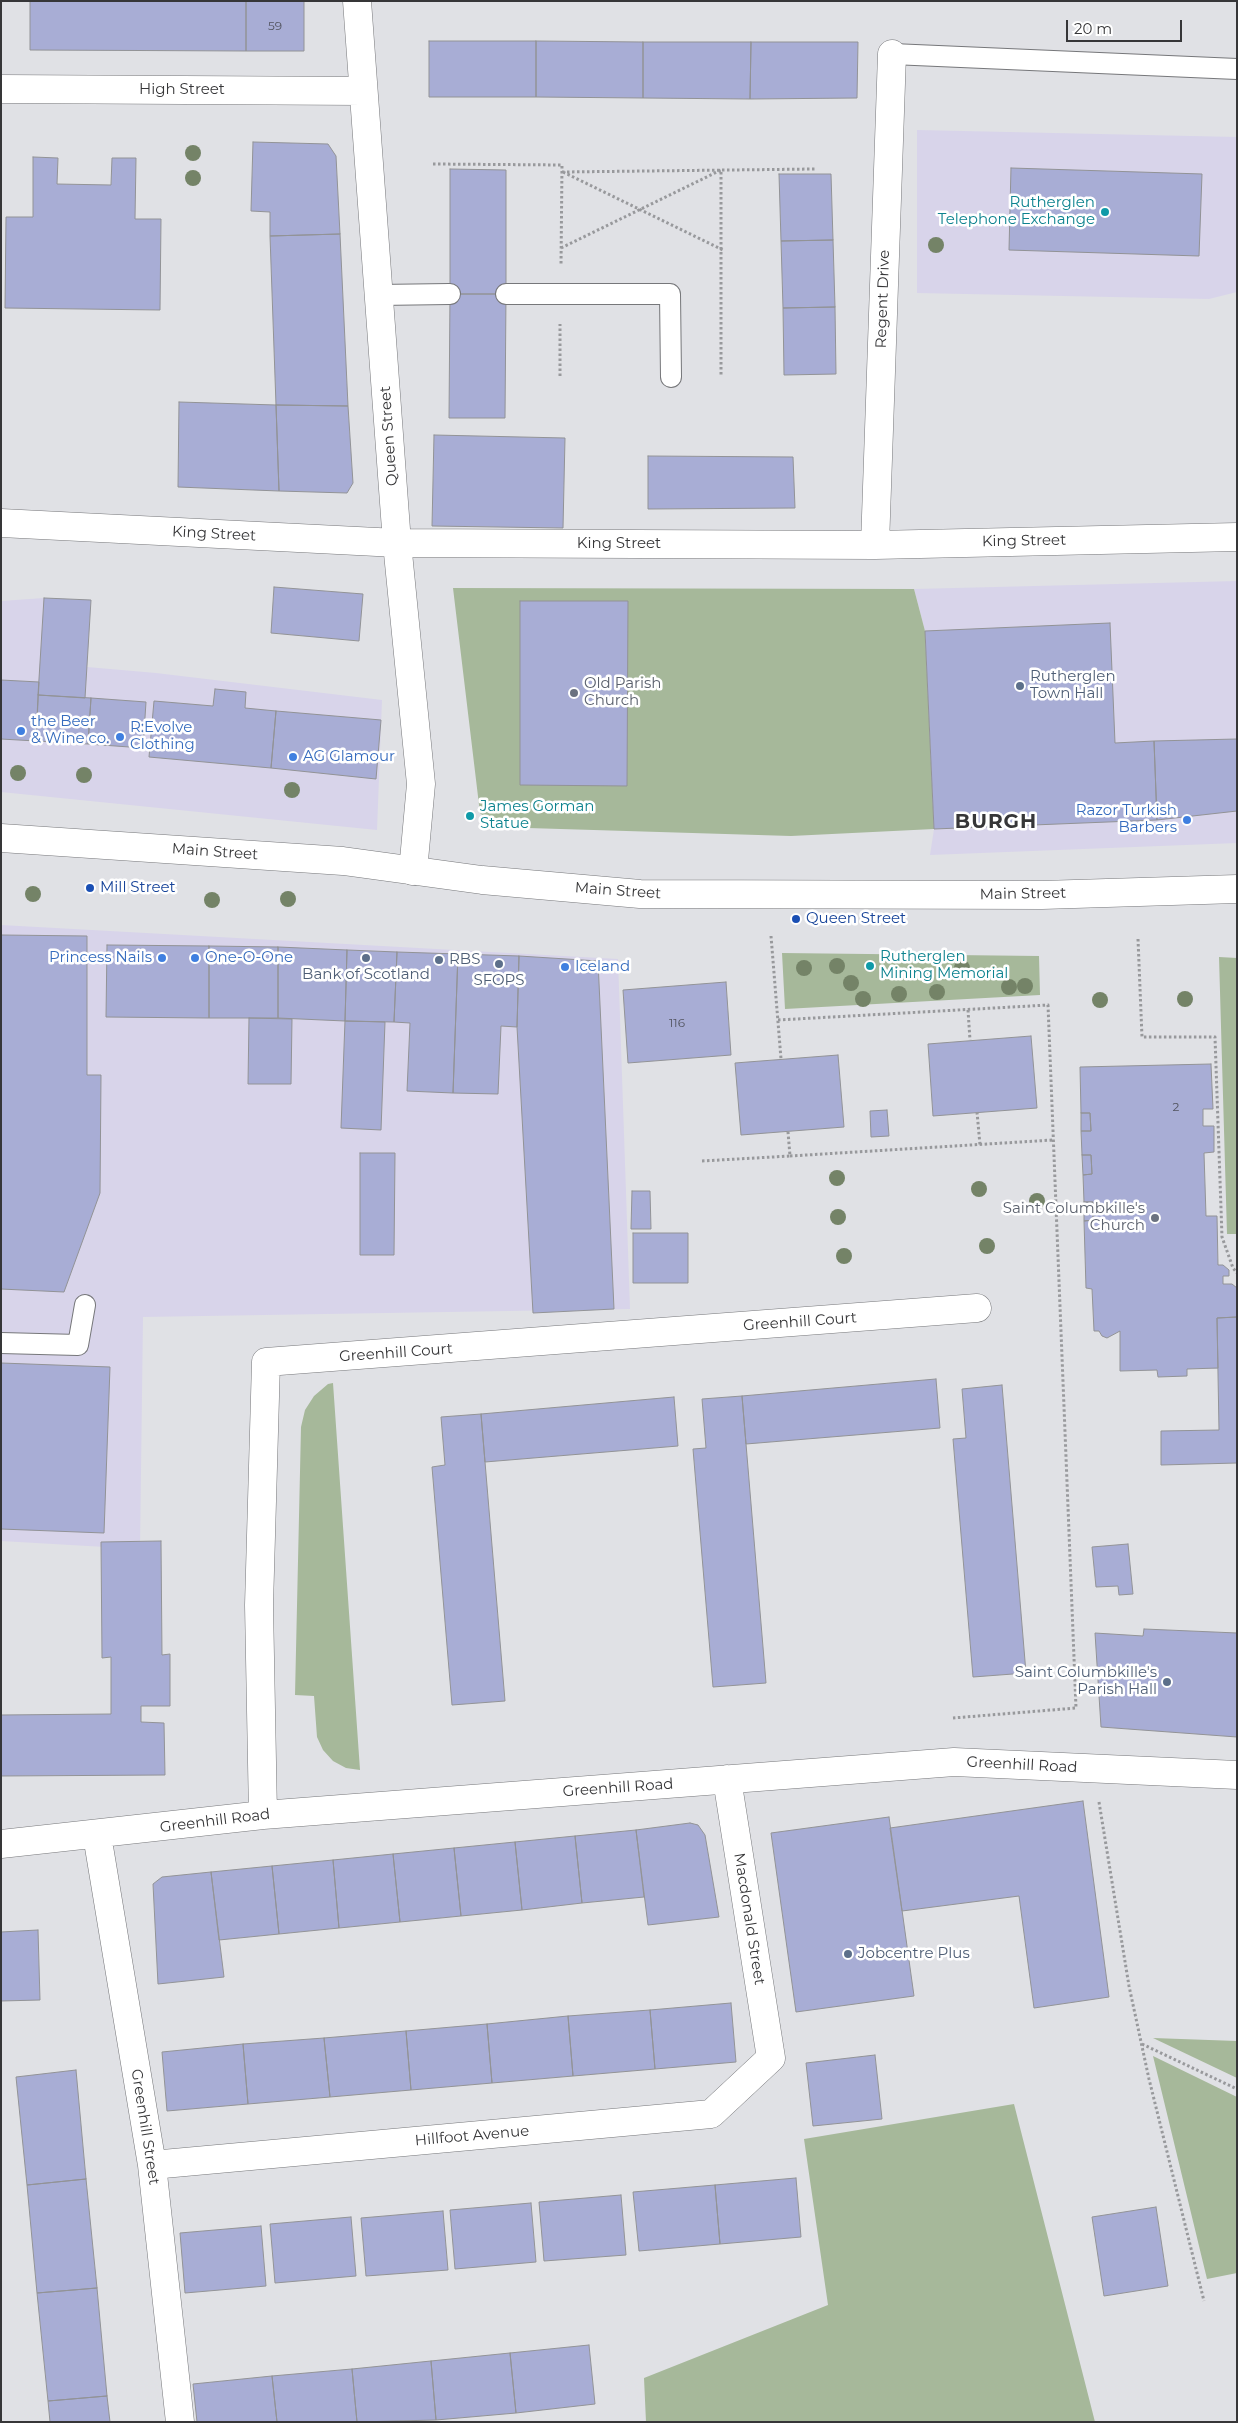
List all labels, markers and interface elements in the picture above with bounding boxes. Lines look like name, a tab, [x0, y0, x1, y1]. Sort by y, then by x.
scale bar	[1068, 10, 1184, 42]
house number: 59	[268, 19, 282, 33]
text: 20 m	[1074, 19, 1112, 38]
street label: High Street	[139, 81, 225, 99]
place label: Rutherglen Telephone Exchange	[938, 194, 1095, 229]
marker: Rutherglen Telephone Exchange	[1099, 206, 1111, 218]
street label: Regent Drive	[872, 249, 894, 349]
street label: Queen Street	[377, 385, 401, 487]
street label: King Street	[171, 523, 257, 545]
street label: King Street	[982, 531, 1066, 551]
street label: King Street	[577, 535, 661, 553]
place label: Rutherglen Town Hall	[1030, 668, 1116, 703]
place label: Old Parish Church	[584, 675, 662, 710]
marker: Rutherglen Town Hall	[1014, 680, 1026, 692]
marker: Old Parish Church	[568, 687, 580, 699]
place label: the Beer & Wine co.	[31, 713, 109, 748]
place label: R:Evolve Clothing	[130, 719, 195, 754]
marker: the Beer & Wine co.	[15, 725, 27, 737]
marker: R:Evolve Clothing	[114, 731, 126, 743]
place label: AG Glamour	[303, 748, 395, 766]
marker: AG Glamour	[287, 751, 299, 763]
place label: James Gorman Statue	[480, 798, 594, 833]
place label: Razor Turkish Barbers	[1076, 802, 1177, 837]
marker: James Gorman Statue	[464, 810, 476, 822]
district label: BURGH	[954, 810, 1038, 834]
marker: Razor Turkish Barbers	[1181, 814, 1193, 826]
street label: Main Street	[171, 840, 259, 864]
place label: Mill Street	[100, 879, 176, 897]
street label: Main Street	[574, 879, 662, 903]
marker: Mill Street	[84, 882, 96, 894]
street label: Main Street	[980, 884, 1066, 904]
place label: Queen Street	[806, 910, 906, 928]
marker: Queen Street	[790, 913, 802, 925]
place label: Rutherglen Mining Memorial	[880, 948, 1008, 983]
place label: Princess Nails	[49, 949, 152, 967]
place label: One-O-One	[205, 949, 293, 967]
place label: RBS	[449, 951, 480, 969]
marker: Princess Nails	[156, 952, 168, 964]
marker: One-O-One	[189, 952, 201, 964]
marker: Bank of Scotland	[360, 952, 372, 964]
marker: RBS	[433, 954, 445, 966]
marker: SFOPS	[493, 958, 505, 970]
place label: Iceland	[575, 958, 630, 976]
marker: Rutherglen Mining Memorial	[864, 960, 876, 972]
marker: Iceland	[559, 961, 571, 973]
place label: Bank of Scotland	[302, 966, 430, 984]
place label: SFOPS	[473, 972, 525, 990]
house number: 116	[669, 1016, 685, 1030]
house number: 2	[1173, 1100, 1179, 1114]
place label: Saint Columbkille's Church	[1003, 1200, 1145, 1235]
marker: Saint Columbkille's Church	[1149, 1212, 1161, 1224]
street label: Greenhill Court	[743, 1309, 857, 1335]
street label: Greenhill Court	[339, 1340, 453, 1366]
place label: Saint Columbkille's Parish Hall	[1015, 1664, 1157, 1699]
marker: Saint Columbkille's Parish Hall	[1161, 1676, 1173, 1688]
street label: Greenhill Road	[966, 1753, 1078, 1777]
street label: Greenhill Road	[562, 1775, 674, 1801]
street label: Greenhill Road	[159, 1805, 271, 1837]
street label: Macdonald Street	[730, 1852, 768, 1986]
place label: Jobcentre Plus	[858, 1945, 970, 1963]
marker: Jobcentre Plus	[842, 1948, 854, 1960]
street label: Greenhill Street	[127, 2068, 163, 2186]
street label: Hillfoot Avenue	[414, 2122, 530, 2150]

